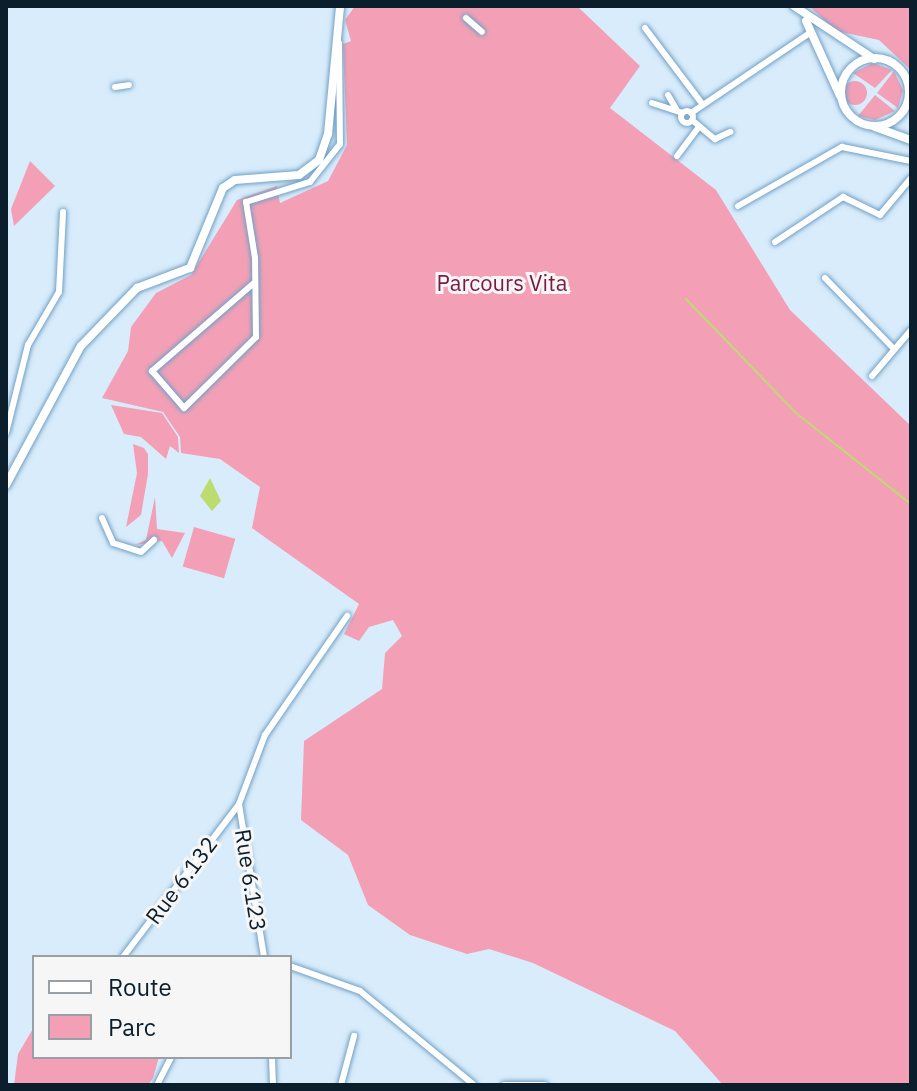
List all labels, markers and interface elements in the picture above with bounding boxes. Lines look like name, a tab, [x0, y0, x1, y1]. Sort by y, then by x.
park label: Parcours Vita	[437, 270, 567, 296]
street label: Rue 6.123	[230, 827, 272, 933]
street label: Rue 6.132	[140, 831, 222, 929]
legend	[32, 955, 292, 1059]
text: Route	[108, 971, 172, 1003]
text: Parc	[108, 1011, 156, 1043]

